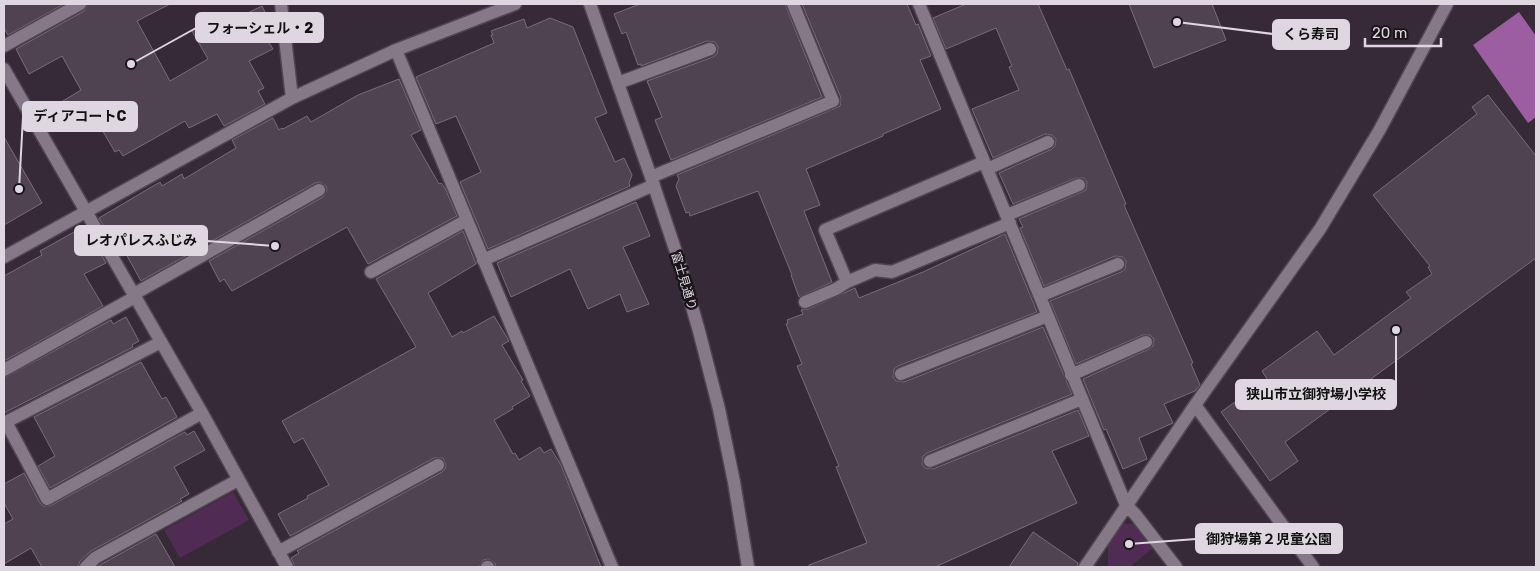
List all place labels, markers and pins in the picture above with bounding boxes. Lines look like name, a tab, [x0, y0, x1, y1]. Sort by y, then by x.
callout: フォーシェル・2	[196, 13, 323, 42]
callout: くら寿司	[1273, 20, 1349, 49]
callout: ディアコートC	[23, 102, 137, 131]
callout: レオパレスふじみ	[75, 226, 207, 255]
callout: 狭山市立御狩場小学校	[1236, 380, 1396, 409]
callout: 御狩場第２児童公園	[1196, 524, 1342, 553]

